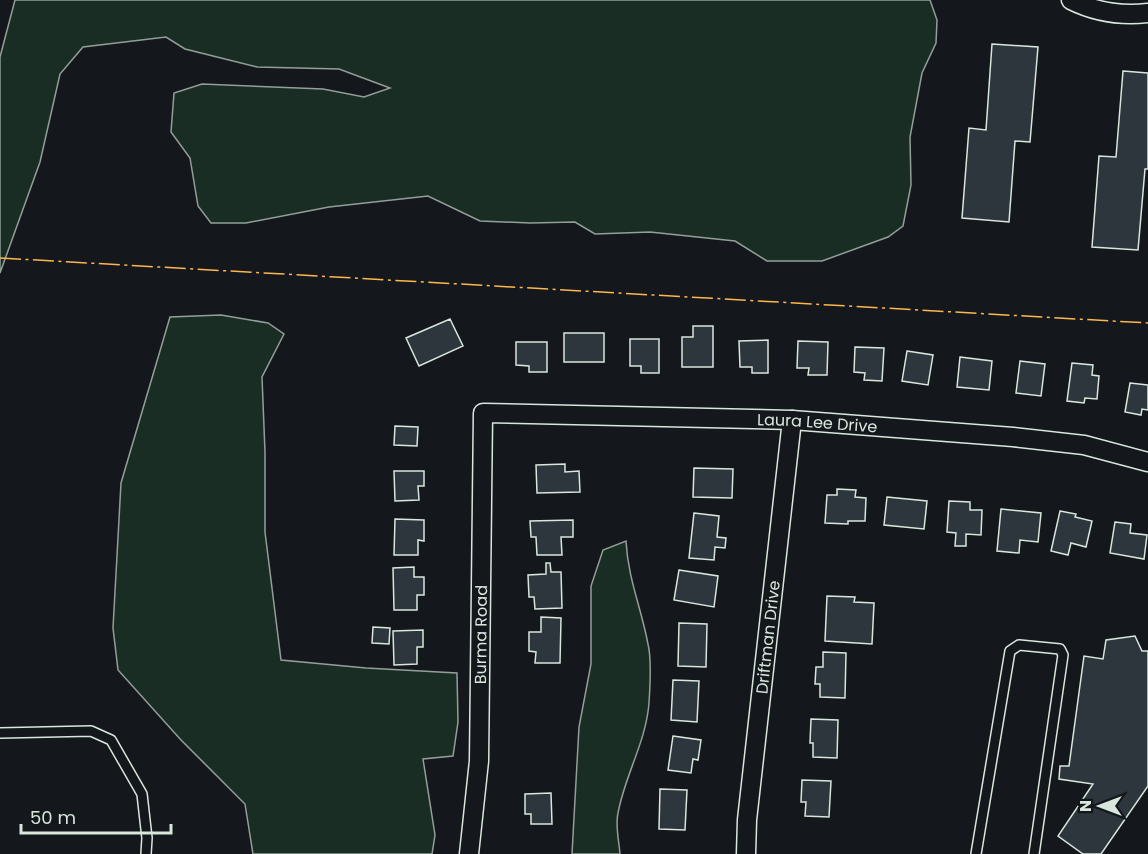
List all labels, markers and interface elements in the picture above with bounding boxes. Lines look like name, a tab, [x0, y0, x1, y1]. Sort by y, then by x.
street label: Laura Lee Drive	[757, 408, 878, 438]
street label: Driftman Drive	[750, 579, 785, 695]
street label: Burma Road	[468, 585, 493, 684]
north arrow	[1070, 776, 1130, 836]
scale bar	[21, 797, 171, 835]
text: N	[1074, 800, 1097, 812]
text: 50 m	[30, 805, 76, 830]

